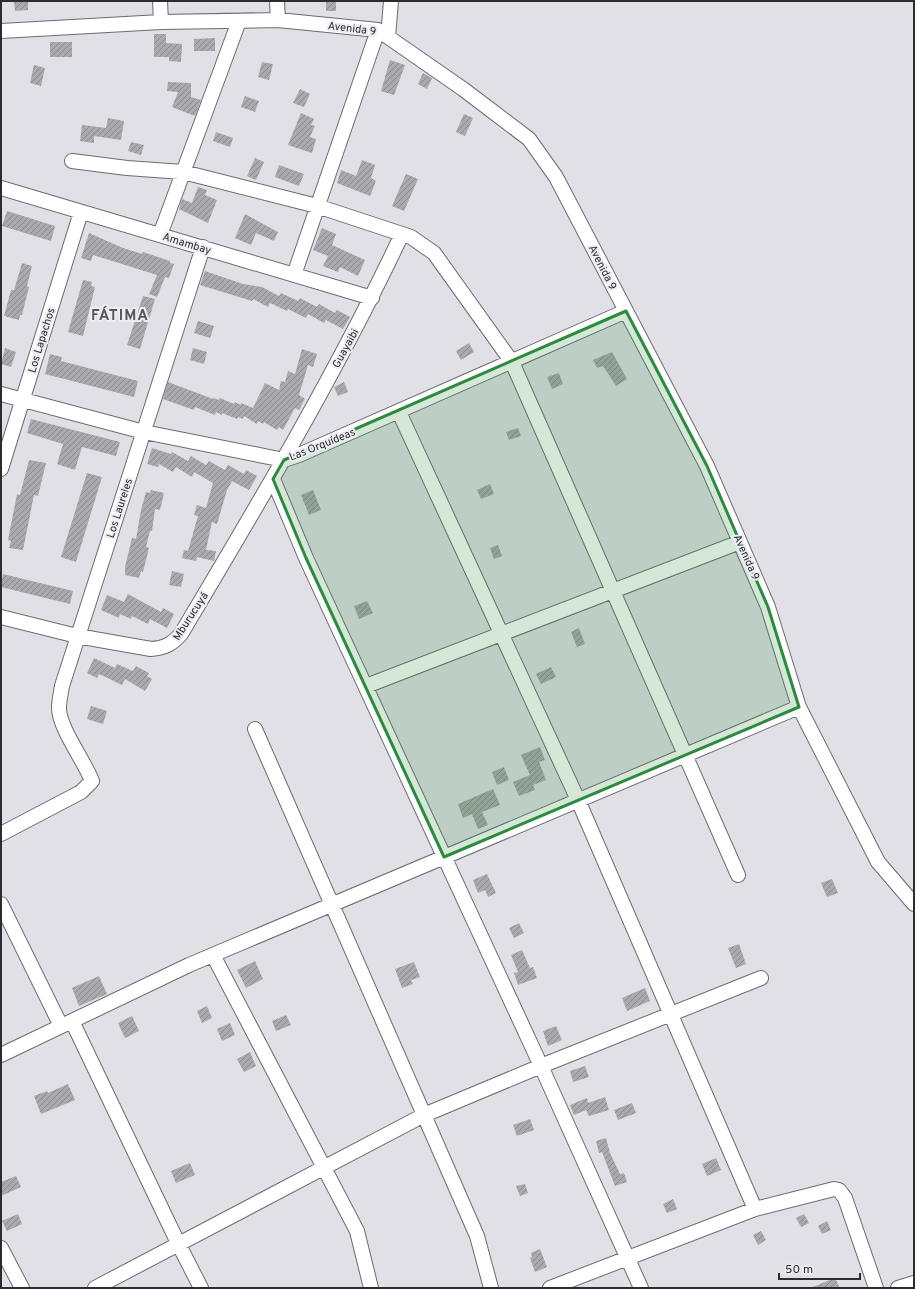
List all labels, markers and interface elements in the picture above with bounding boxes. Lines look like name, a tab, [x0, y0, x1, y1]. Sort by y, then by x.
street label: Avenida 9	[327, 19, 377, 39]
street label: Amambay	[161, 230, 213, 258]
street label: Avenida 9	[585, 243, 619, 292]
street label: Los Lapachos	[25, 306, 58, 375]
district label: FÁTIMA	[91, 306, 149, 326]
street label: Guayaibi	[329, 326, 362, 371]
street label: Las Orquídeas	[287, 425, 357, 465]
street label: Los Laureles	[104, 477, 136, 540]
street label: Avenida 9	[730, 532, 762, 582]
street label: Mburucuyá	[170, 590, 212, 643]
scale bar	[779, 1255, 860, 1281]
text: 50 m	[785, 1262, 813, 1278]

